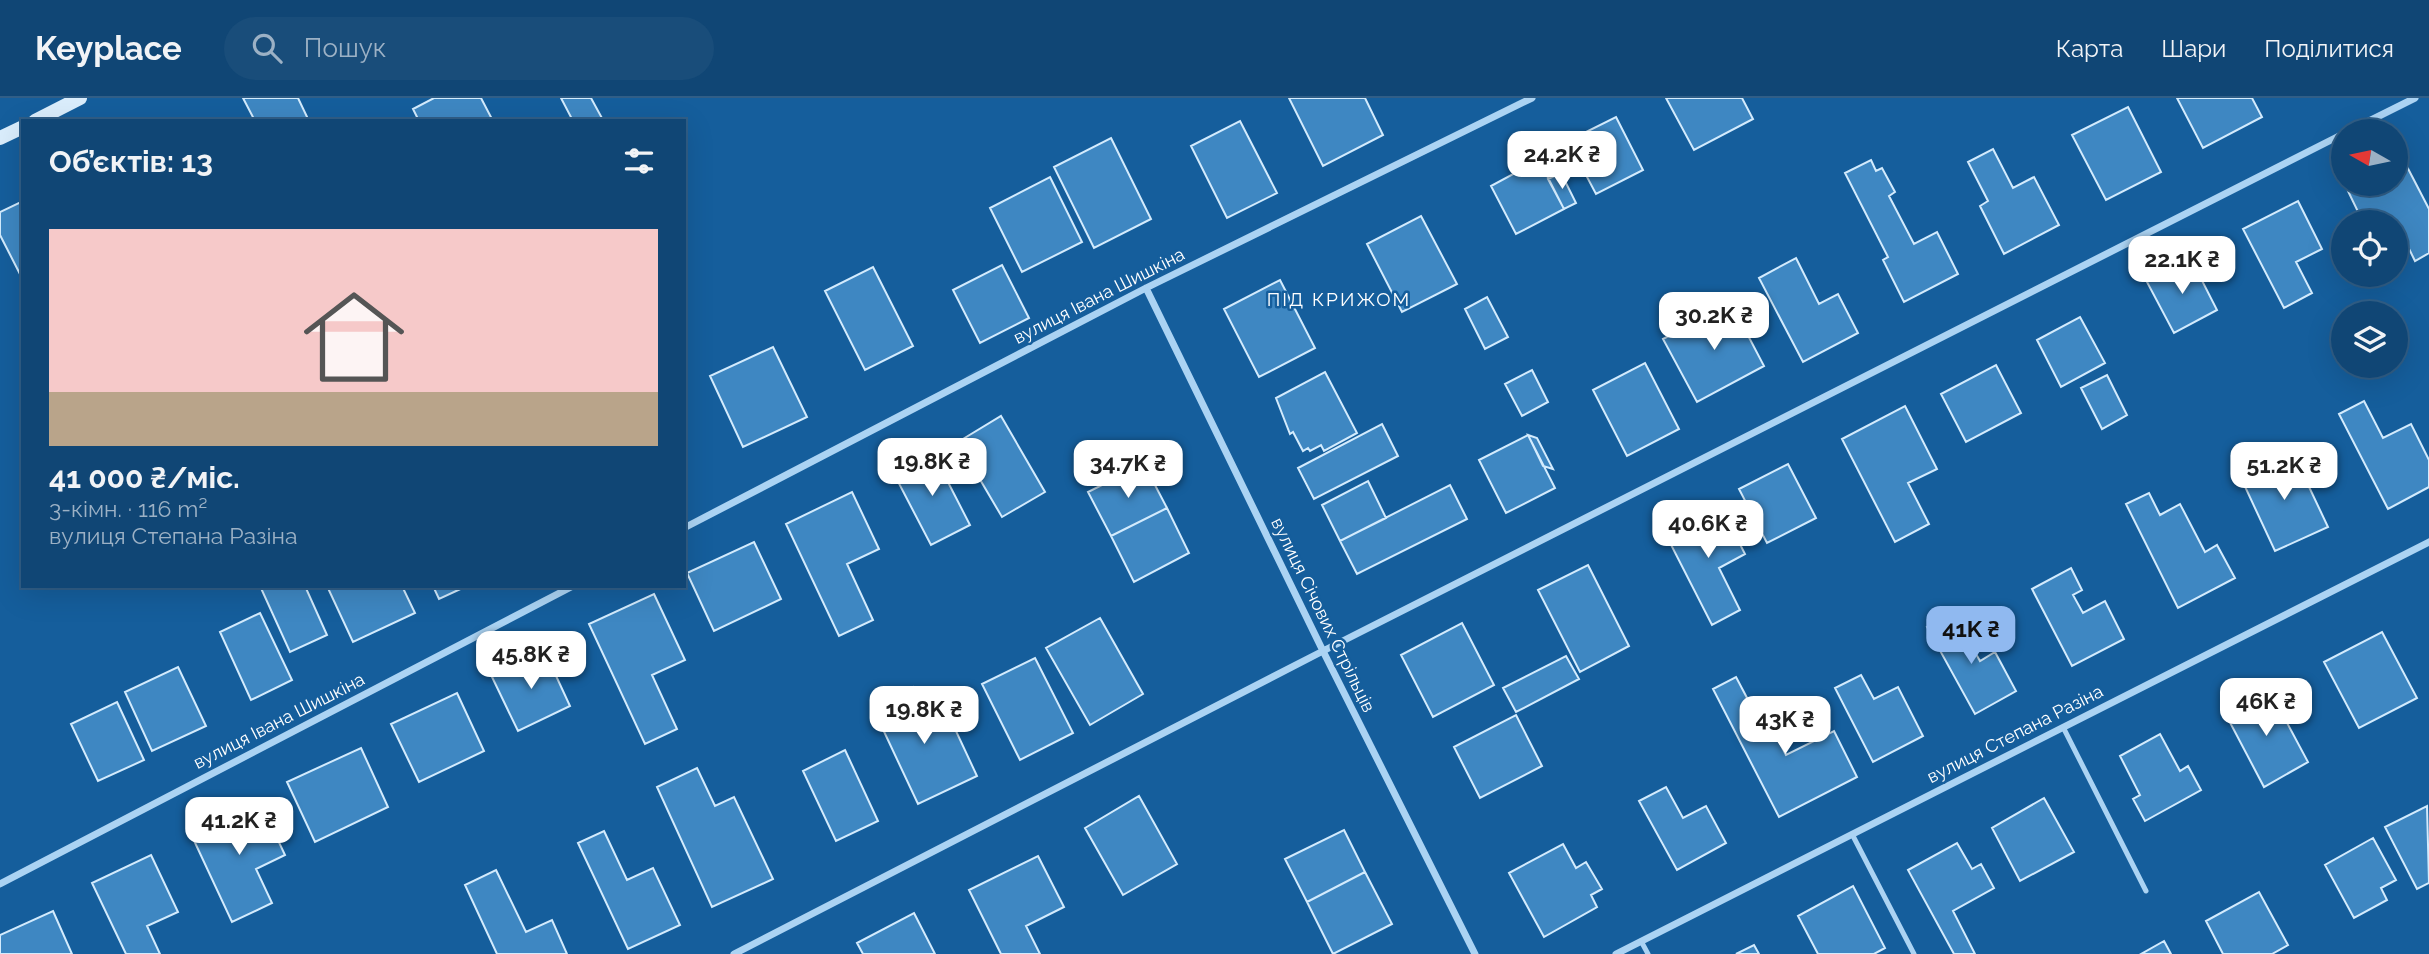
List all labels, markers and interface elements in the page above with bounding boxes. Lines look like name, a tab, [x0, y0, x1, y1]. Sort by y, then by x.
search box	[224, 17, 714, 80]
text: Keyplace	[35, 29, 182, 68]
icon: search	[248, 29, 286, 67]
text: Пошук	[304, 33, 386, 63]
text: Карта	[2056, 34, 2123, 63]
text: Шари	[2161, 34, 2226, 63]
text: Поділитися	[2264, 34, 2394, 63]
north arrow	[2331, 119, 2408, 196]
map controls	[2331, 119, 2408, 378]
pin: 24.2K ₴	[1497, 132, 1627, 191]
text: 24.2K ₴	[1523, 140, 1601, 167]
icon: filters	[620, 142, 658, 180]
text: Об’єктів: 13	[49, 144, 213, 179]
button: locate	[2331, 210, 2408, 287]
pin: 22.1K ₴	[2117, 236, 2247, 296]
street label: вулиця Івана Шишкіна	[1010, 243, 1188, 348]
text: 22.1K ₴	[2144, 245, 2220, 272]
icon: home	[291, 274, 417, 400]
district label: ПІД КРИЖОМ	[1267, 288, 1411, 310]
pin: 30.2K ₴	[1649, 292, 1779, 352]
text: 30.2K ₴	[1675, 301, 1753, 328]
button: layers	[2331, 301, 2408, 378]
pin: 19.8K ₴	[867, 438, 997, 498]
pin: 34.7K ₴	[1063, 440, 1193, 500]
pin: 51.2K ₴	[2219, 442, 2349, 502]
text: 19.8K ₴	[894, 447, 970, 474]
text: 34.7K ₴	[1090, 449, 1166, 476]
text: 51.2K ₴	[2246, 451, 2322, 478]
text: 41 000 ₴/міс.	[49, 460, 240, 495]
text: 3-кімн. · 116 m²	[49, 495, 207, 522]
pin: 40.6K ₴	[1643, 500, 1773, 560]
text: 40.6K ₴	[1668, 509, 1748, 536]
street label: вулиця Січових Стрільців	[1267, 514, 1380, 715]
text: вулиця Степана Разіна	[49, 522, 298, 549]
pin: 41K ₴	[1922, 606, 2020, 666]
text: 41K ₴	[1942, 615, 2000, 642]
pin: 45.8K ₴	[466, 632, 596, 691]
text: 45.8K ₴	[492, 640, 570, 667]
street label: вулиця Івана Шишкіна	[190, 668, 368, 773]
pin: 46K ₴	[2217, 678, 2315, 738]
street label: вулиця Степана Разіна	[1923, 680, 2106, 787]
pin: 19.8K ₴	[859, 686, 989, 746]
text: 46K ₴	[2236, 687, 2296, 714]
text: 19.8K ₴	[886, 695, 962, 722]
pin: 43K ₴	[1736, 696, 1834, 756]
text: 43K ₴	[1756, 705, 1814, 732]
pin: 41.2K ₴	[174, 798, 304, 857]
text: 41.2K ₴	[201, 806, 277, 833]

